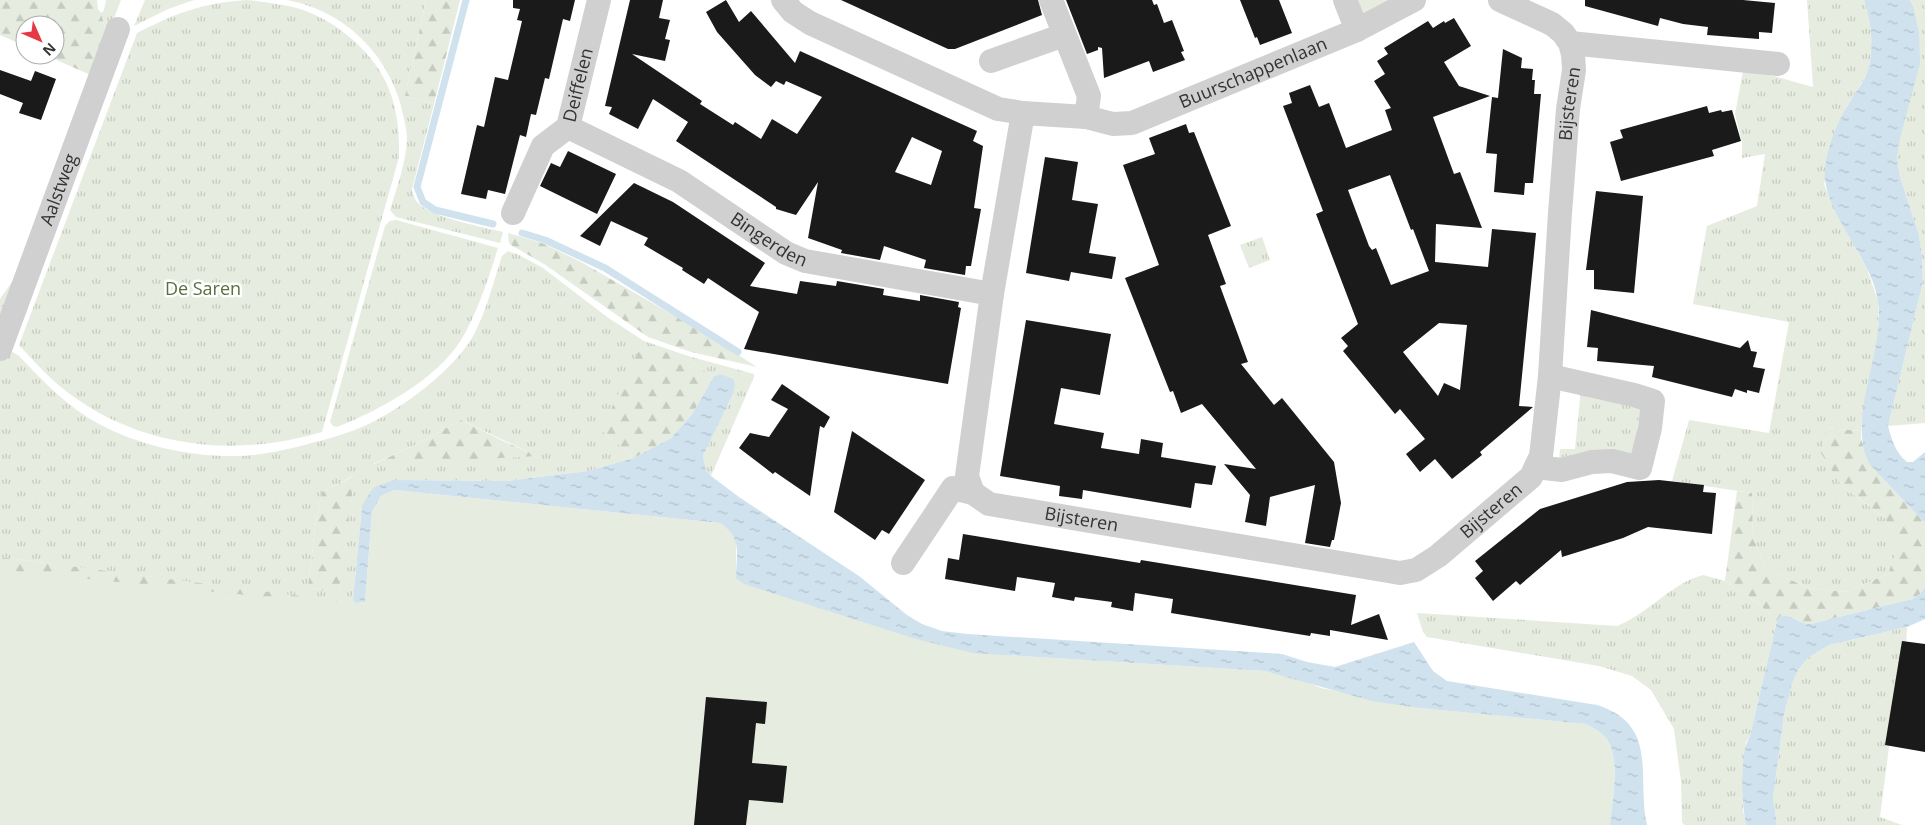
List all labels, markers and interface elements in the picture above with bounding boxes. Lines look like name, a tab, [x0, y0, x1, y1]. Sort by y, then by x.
north arrow	[15, 15, 65, 65]
street label: Buurschappenlaan	[1175, 31, 1330, 113]
text: N	[39, 39, 60, 60]
street label: Deiffelen	[557, 45, 598, 124]
street label: Bijsteren	[1553, 65, 1585, 142]
street label: Aalstweg	[34, 150, 82, 228]
street label: Bingerden	[726, 206, 811, 272]
park label: De Saren	[165, 276, 241, 300]
street label: Bijsteren	[1454, 477, 1527, 543]
street label: Bijsteren	[1043, 501, 1120, 537]

